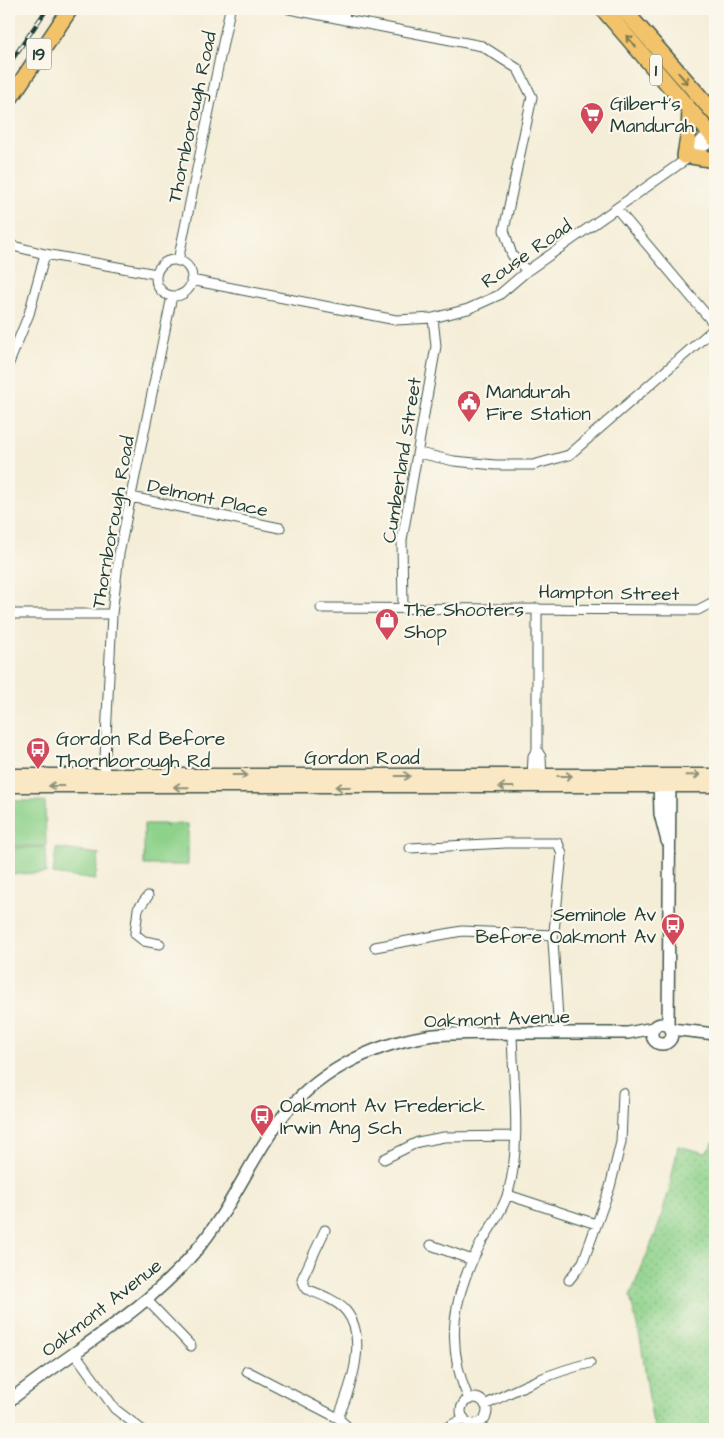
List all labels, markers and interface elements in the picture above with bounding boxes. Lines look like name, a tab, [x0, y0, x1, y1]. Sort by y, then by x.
street label: Thornborough Road	[161, 29, 225, 206]
one-way arrow	[626, 35, 637, 48]
road number: 19	[26, 39, 52, 70]
road number: 1	[650, 54, 662, 86]
one-way arrow	[678, 71, 689, 84]
place label: Gilbert's Mandurah	[610, 91, 694, 140]
supermarket icon: Gilbert's Mandurah	[579, 101, 605, 135]
street label: Rouse Road	[476, 213, 578, 295]
street label: Cumberland Street	[376, 375, 429, 545]
place label: Mandurah Fire Station	[486, 379, 591, 428]
public building icon: Mandurah Fire Station	[456, 389, 482, 423]
street label: Thornborough Road	[85, 434, 143, 611]
street label: Delmont Place	[145, 472, 271, 524]
street label: Hampton Street	[538, 579, 680, 608]
place label: The Shooters Shop	[404, 597, 524, 646]
shop icon: The Shooters Shop	[374, 607, 400, 641]
place label: Gordon Rd Before Thornborough Rd	[56, 726, 225, 776]
bus stop icon: Gordon Rd Before Thornborough Rd	[25, 736, 51, 770]
street label: Gordon Road	[304, 745, 420, 772]
one-way arrow	[232, 770, 248, 780]
one-way arrow	[394, 771, 411, 781]
one-way arrow	[557, 771, 573, 781]
one-way arrow	[684, 771, 700, 780]
one-way arrow	[49, 781, 65, 791]
one-way arrow	[173, 782, 189, 791]
one-way arrow	[335, 782, 352, 792]
one-way arrow	[498, 782, 514, 792]
place label: Seminole Av Before Oakmont Av	[476, 902, 656, 951]
bus stop icon: Seminole Av Before Oakmont Av	[660, 912, 686, 946]
street label: Oakmont Avenue	[424, 1003, 571, 1036]
place label: Oakmont Av Frederick Irwin Ang Sch	[280, 1093, 485, 1143]
bus stop icon: Oakmont Av Frederick Irwin Ang Sch	[249, 1103, 275, 1137]
street label: Oakmont Avenue	[36, 1253, 168, 1364]

